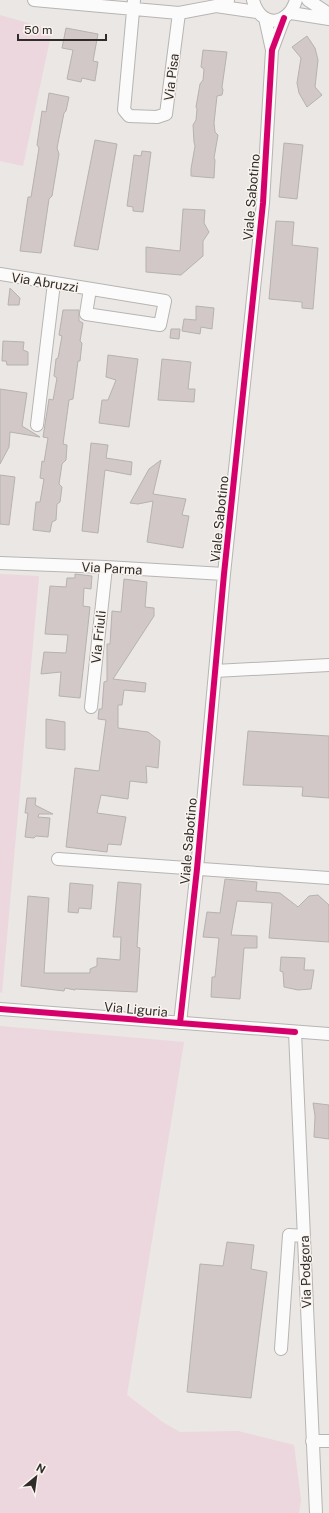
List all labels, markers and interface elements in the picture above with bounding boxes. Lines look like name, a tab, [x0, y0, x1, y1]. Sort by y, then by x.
scale bar	[18, 16, 106, 42]
text: 50 m	[24, 23, 52, 37]
street label: Via Pisa	[161, 53, 182, 102]
street label: Viale Sabotino	[240, 153, 263, 241]
street label: Via Abruzzi	[10, 270, 80, 295]
street label: Viale Sabotino	[207, 475, 232, 563]
street label: Via Parma	[81, 559, 143, 578]
street label: Via Friuli	[88, 610, 109, 664]
street label: Viale Sabotino	[177, 797, 200, 885]
street label: Via Liguria	[103, 999, 169, 1020]
street label: Via Podgora	[297, 1235, 314, 1309]
north arrow	[16, 1457, 56, 1497]
text: N	[34, 1461, 48, 1476]

